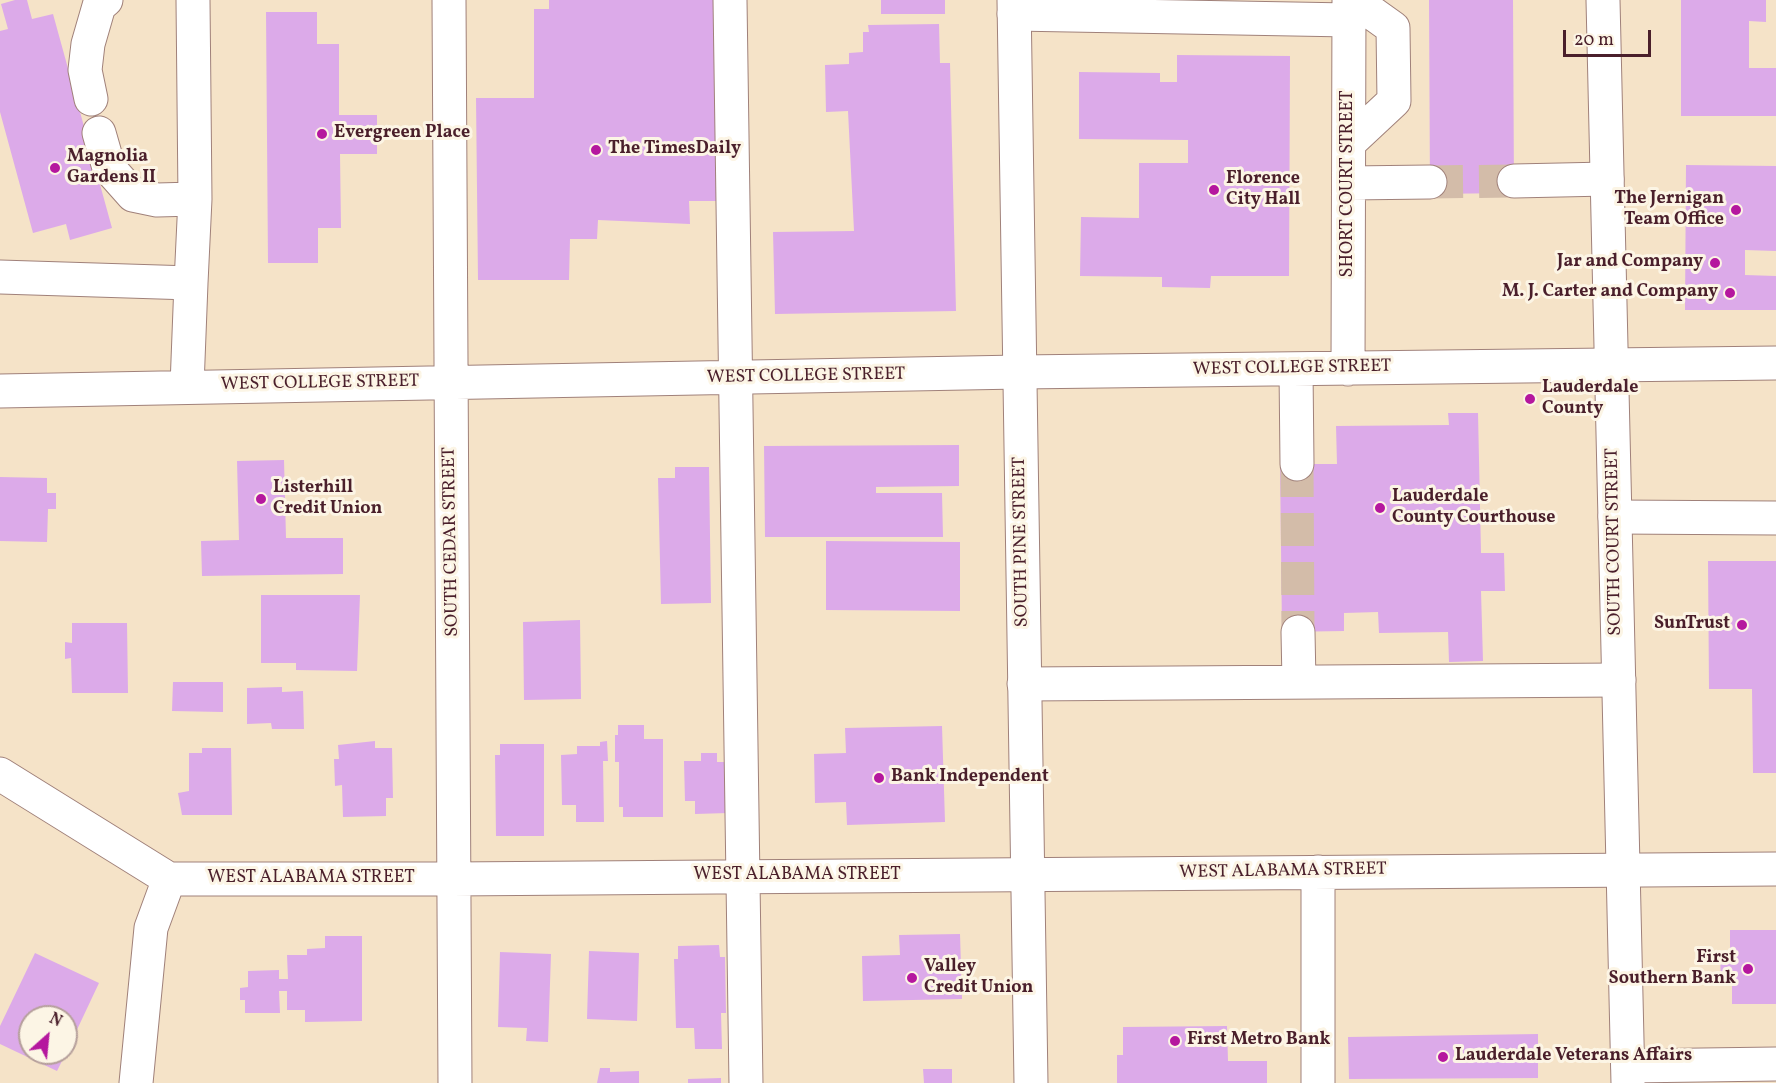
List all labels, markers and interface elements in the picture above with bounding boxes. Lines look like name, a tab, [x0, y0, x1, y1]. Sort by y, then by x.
scale bar	[1566, 18, 1654, 56]
text: 20 m	[1574, 28, 1614, 53]
street label: SHORT COURT STREET	[1338, 90, 1360, 278]
place label: Evergreen Place	[334, 123, 470, 145]
marker: Evergreen Place	[315, 127, 329, 141]
place label: The TimesDaily	[608, 139, 741, 161]
marker: The TimesDaily	[589, 143, 603, 157]
place label: Magnolia Gardens II	[67, 147, 156, 190]
marker: Magnolia Gardens II	[48, 161, 62, 175]
place label: Florence City Hall	[1226, 169, 1300, 212]
marker: Florence City Hall	[1207, 183, 1221, 197]
place label: The Jernigan Team Office	[1614, 189, 1724, 232]
marker: The Jernigan Team Office	[1729, 203, 1743, 217]
place label: Jar and Company	[1557, 252, 1703, 274]
marker: Jar and Company	[1708, 256, 1722, 270]
place label: M. J. Carter and Company	[1502, 282, 1718, 304]
marker: M. J. Carter and Company	[1723, 286, 1737, 300]
street label: WEST COLLEGE STREET	[1192, 356, 1392, 382]
street label: WEST COLLEGE STREET	[706, 364, 906, 390]
street label: WEST COLLEGE STREET	[220, 371, 420, 397]
place label: Lauderdale County	[1542, 378, 1638, 420]
marker: Lauderdale County	[1523, 392, 1537, 406]
street label: SOUTH CEDAR STREET	[440, 447, 464, 637]
street label: SOUTH COURT STREET	[1603, 448, 1627, 636]
street label: SOUTH PINE STREET	[1010, 457, 1034, 627]
place label: Listerhill Credit Union	[273, 478, 382, 520]
place label: Lauderdale County Courthouse	[1392, 487, 1555, 530]
marker: Listerhill Credit Union	[254, 492, 268, 506]
marker: Lauderdale County Courthouse	[1373, 501, 1387, 515]
place label: SunTrust	[1654, 614, 1730, 636]
marker: SunTrust	[1735, 618, 1749, 632]
place label: Bank Independent	[891, 767, 1049, 789]
marker: Bank Independent	[872, 771, 886, 785]
street label: WEST ALABAMA STREET	[1179, 859, 1387, 885]
street label: WEST ALABAMA STREET	[693, 865, 901, 887]
street label: WEST ALABAMA STREET	[207, 868, 415, 890]
place label: First Southern Bank	[1609, 948, 1736, 990]
place label: Valley Credit Union	[924, 957, 1033, 1000]
marker: First Southern Bank	[1741, 962, 1755, 976]
marker: Valley Credit Union	[905, 971, 919, 985]
north arrow	[18, 1005, 78, 1065]
text: N	[45, 1008, 65, 1033]
place label: First Metro Bank	[1187, 1030, 1331, 1052]
marker: First Metro Bank	[1168, 1034, 1182, 1048]
place label: Lauderdale Veterans Affairs	[1455, 1046, 1692, 1068]
marker: Lauderdale Veterans Affairs	[1436, 1050, 1450, 1064]

